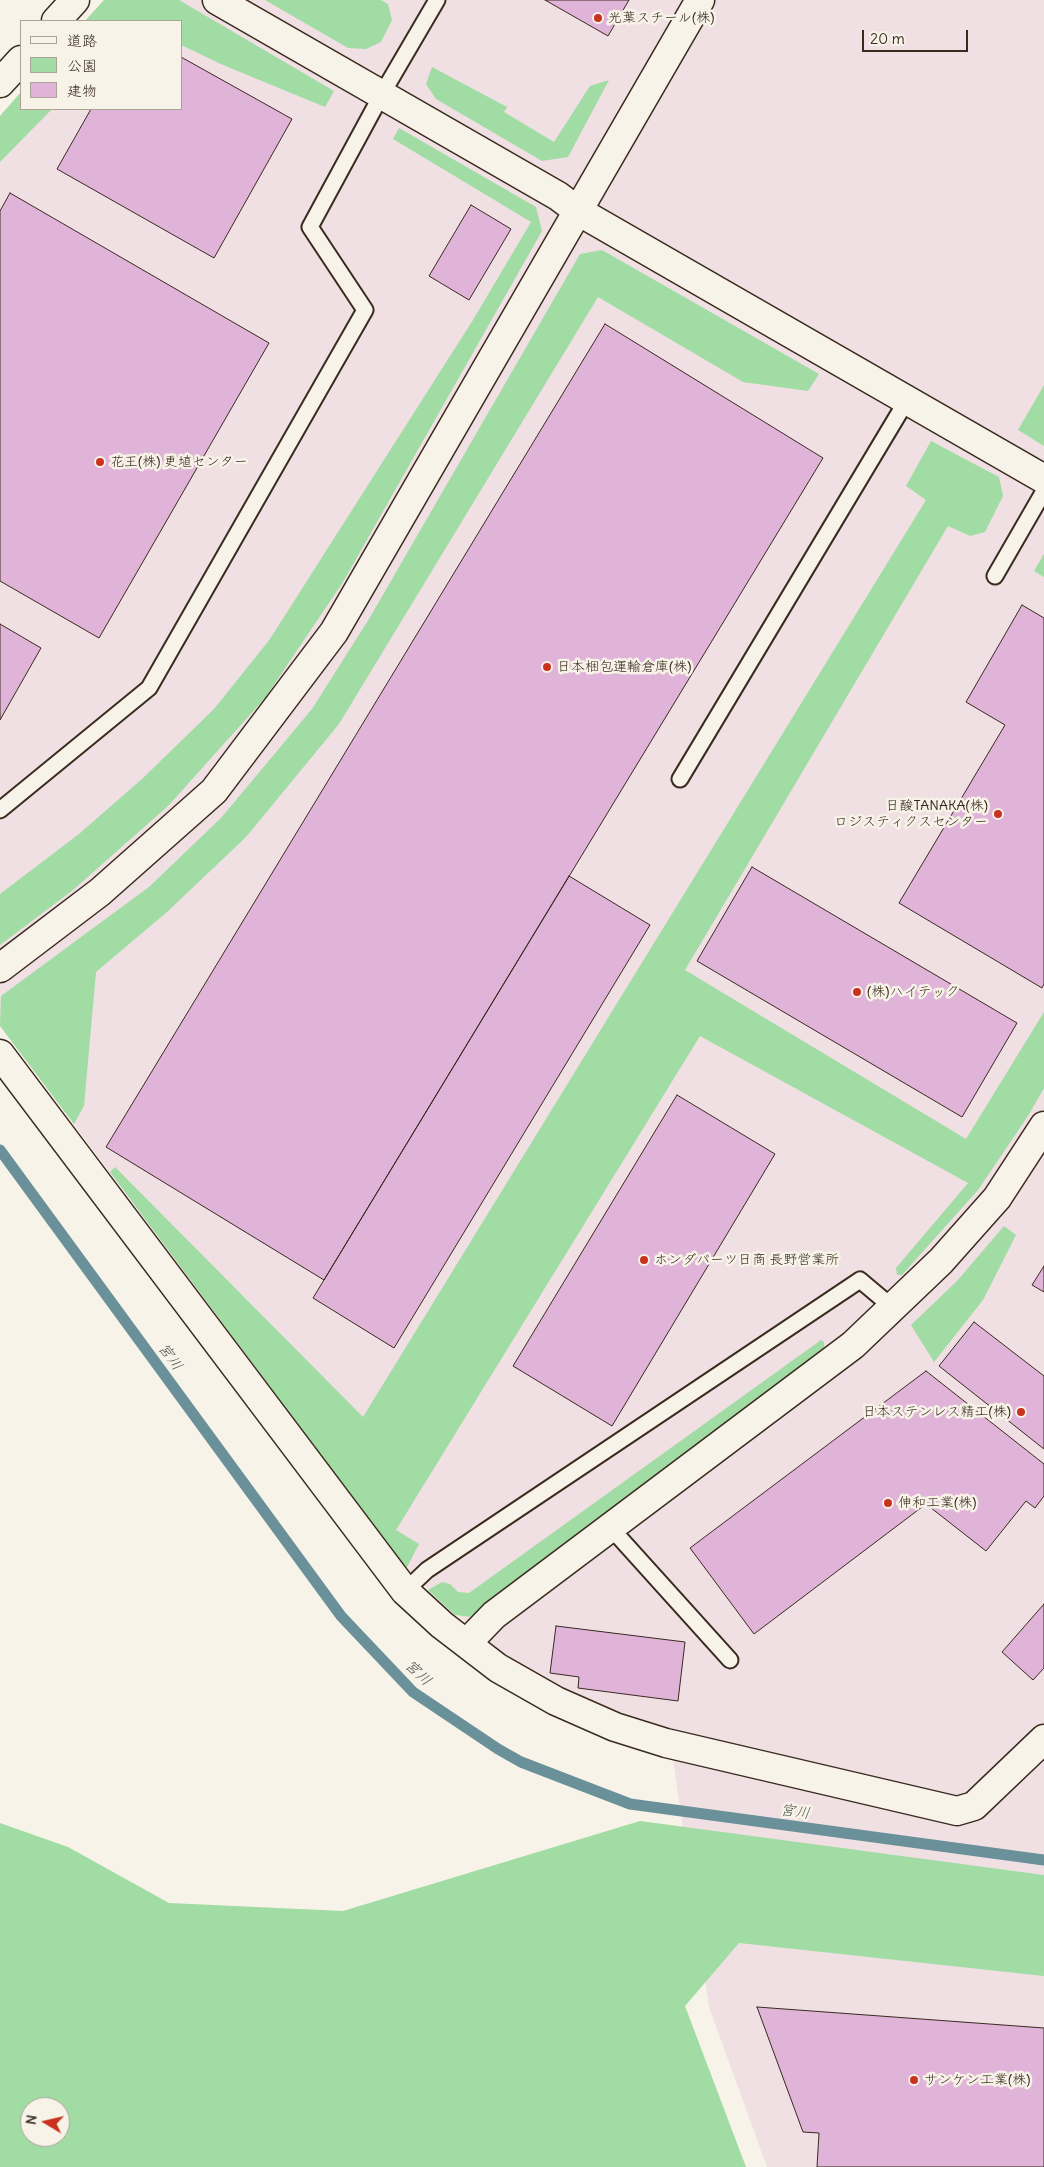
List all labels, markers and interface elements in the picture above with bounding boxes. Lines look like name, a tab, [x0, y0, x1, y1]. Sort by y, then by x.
place label: 光葉スチール(株)	[608, 10, 714, 26]
marker: 光葉スチール(株)	[592, 12, 604, 24]
legend	[20, 20, 182, 110]
scale bar	[864, 20, 970, 52]
text: 20 m	[870, 29, 905, 48]
text: 道路	[67, 31, 97, 50]
text: 公園	[67, 56, 97, 75]
text: 建物	[67, 81, 97, 100]
place label: 花王(株) 更埴センター	[110, 454, 248, 470]
marker: 花王(株) 更埴センター	[94, 456, 106, 468]
place label: 日本梱包運輸倉庫(株)	[557, 659, 691, 675]
marker: 日本梱包運輸倉庫(株)	[541, 661, 553, 673]
place label: 日酸TANAKA(株) ロジスティクスセンター	[834, 798, 988, 830]
marker: 日酸TANAKA(株) ロジスティクスセンター	[992, 808, 1004, 820]
place label: (株)ハイテック	[867, 984, 959, 1000]
marker: (株)ハイテック	[851, 986, 863, 998]
place label: ホンダパーツ日商 長野営業所	[654, 1252, 839, 1268]
marker: ホンダパーツ日商 長野営業所	[638, 1254, 650, 1266]
water label: 宮川	[154, 1340, 186, 1374]
place label: 日本ステンレス精工(株)	[863, 1404, 1011, 1420]
marker: 日本ステンレス精工(株)	[1015, 1406, 1027, 1418]
place label: 伸和工業(株)	[898, 1495, 976, 1511]
marker: 伸和工業(株)	[882, 1497, 894, 1509]
water label: 宮川	[401, 1656, 435, 1690]
water label: 宮川	[779, 1801, 811, 1823]
place label: サンケン工業(株)	[924, 2072, 1030, 2088]
marker: サンケン工業(株)	[908, 2074, 920, 2086]
north arrow	[20, 2097, 70, 2147]
text: N	[22, 2114, 41, 2126]

